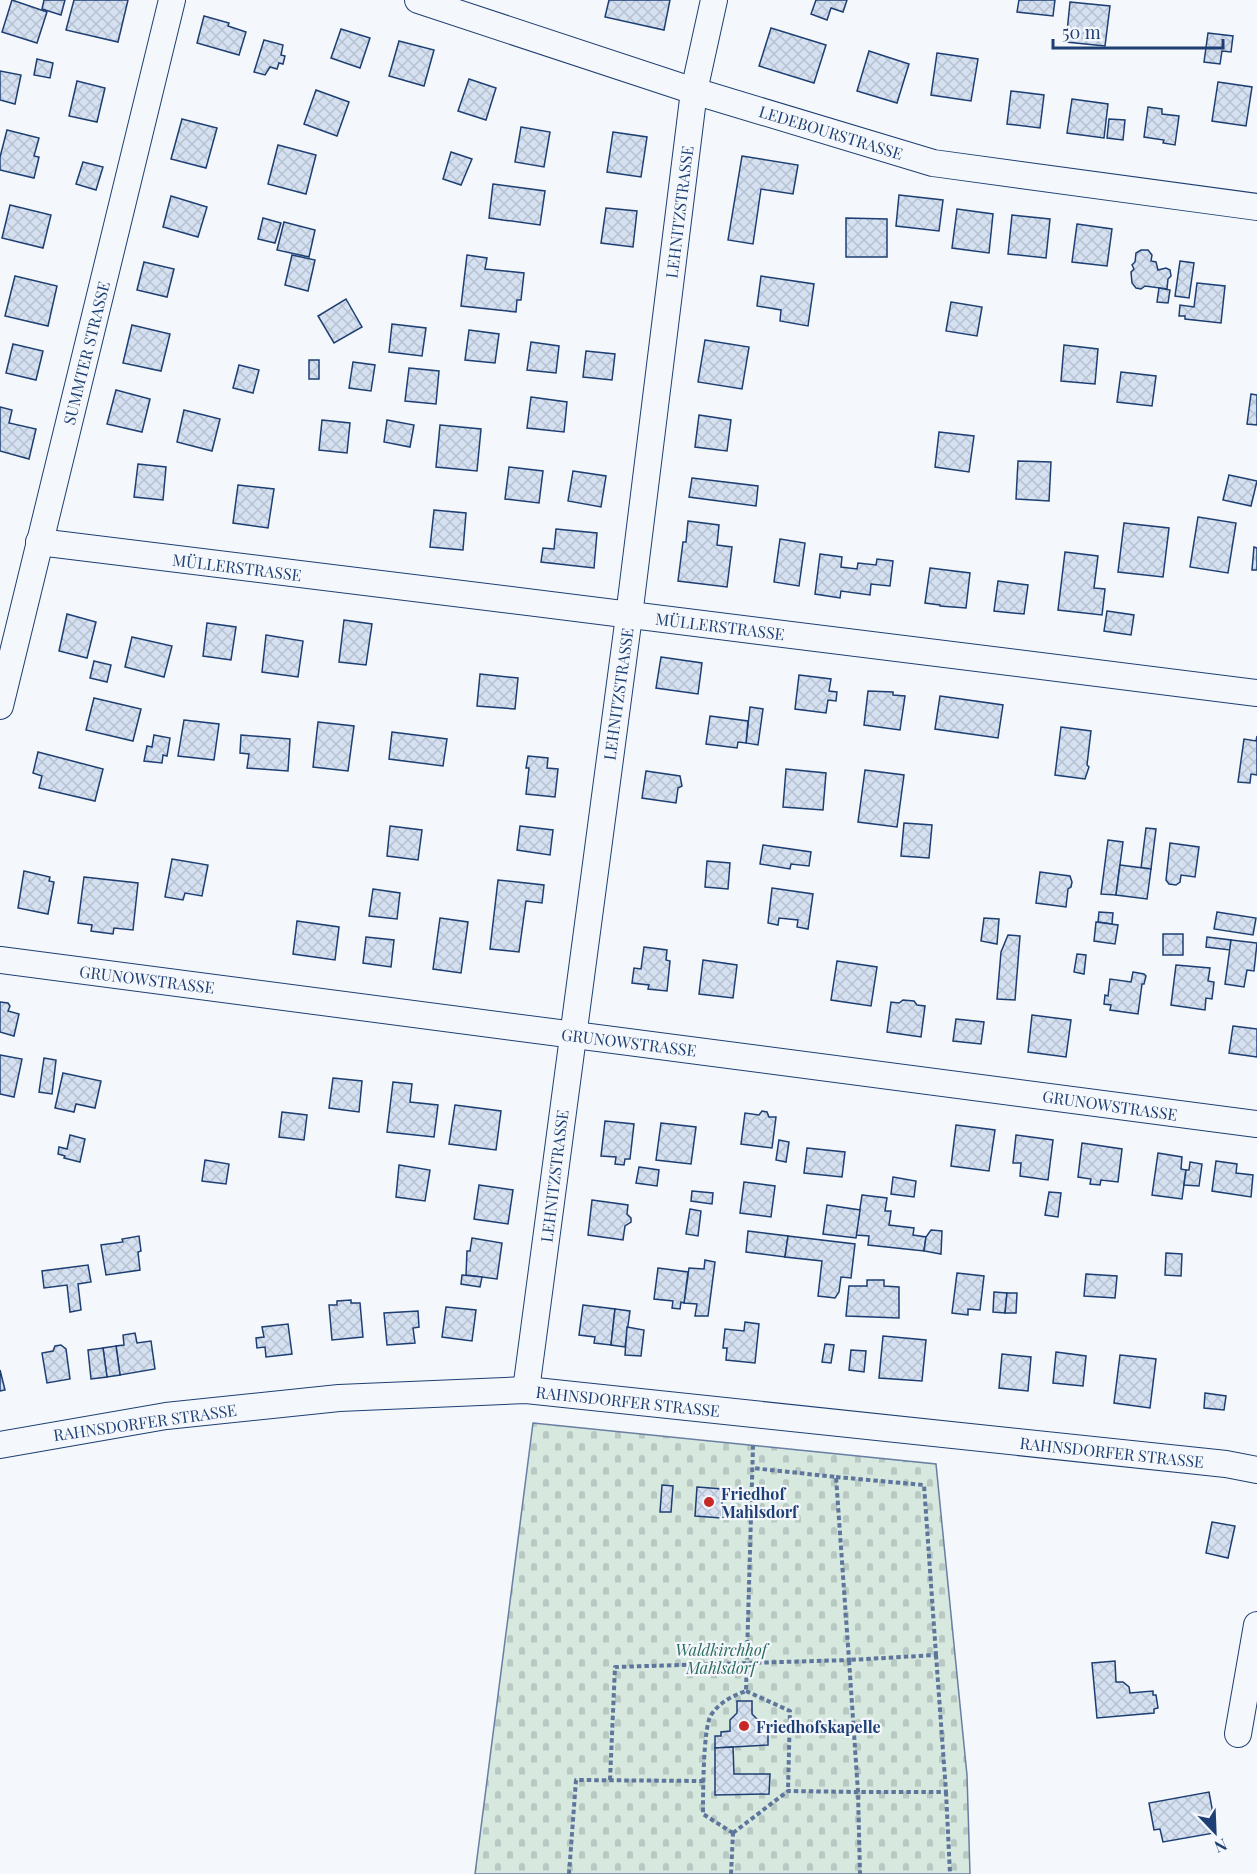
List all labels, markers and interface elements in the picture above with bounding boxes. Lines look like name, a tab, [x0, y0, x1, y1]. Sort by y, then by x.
scale bar	[1053, 12, 1222, 50]
text: 50 m	[1062, 20, 1101, 44]
street label: LEDEBOURSTRASSE	[756, 100, 906, 164]
street label: LEHNITZSTRASSE	[660, 144, 698, 280]
street label: SUMMTER STRASSE	[58, 279, 114, 427]
street label: MÜLLERSTRASSE	[171, 549, 303, 585]
street label: MÜLLERSTRASSE	[654, 608, 786, 644]
street label: LEHNITZSTRASSE	[598, 626, 638, 762]
street label: GRUNOWSTRASSE	[78, 960, 216, 998]
street label: GRUNOWSTRASSE	[560, 1023, 698, 1061]
street label: GRUNOWSTRASSE	[1041, 1085, 1179, 1125]
street label: LEHNITZSTRASSE	[535, 1108, 573, 1244]
street label: RAHNSDORFER STRASSE	[535, 1381, 721, 1421]
street label: RAHNSDORFER STRASSE	[52, 1399, 238, 1445]
street label: RAHNSDORFER STRASSE	[1019, 1432, 1205, 1472]
place label: Friedhof Mahlsdorf	[721, 1483, 799, 1522]
marker: Friedhof Mahlsdorf	[702, 1495, 716, 1509]
park label: Waldkirchhof Mahlsdorf	[675, 1639, 770, 1678]
place label: Friedhofskapelle	[756, 1716, 881, 1737]
marker: Friedhofskapelle	[737, 1719, 751, 1733]
north arrow	[1185, 1802, 1245, 1862]
text: N	[1211, 1834, 1230, 1858]

